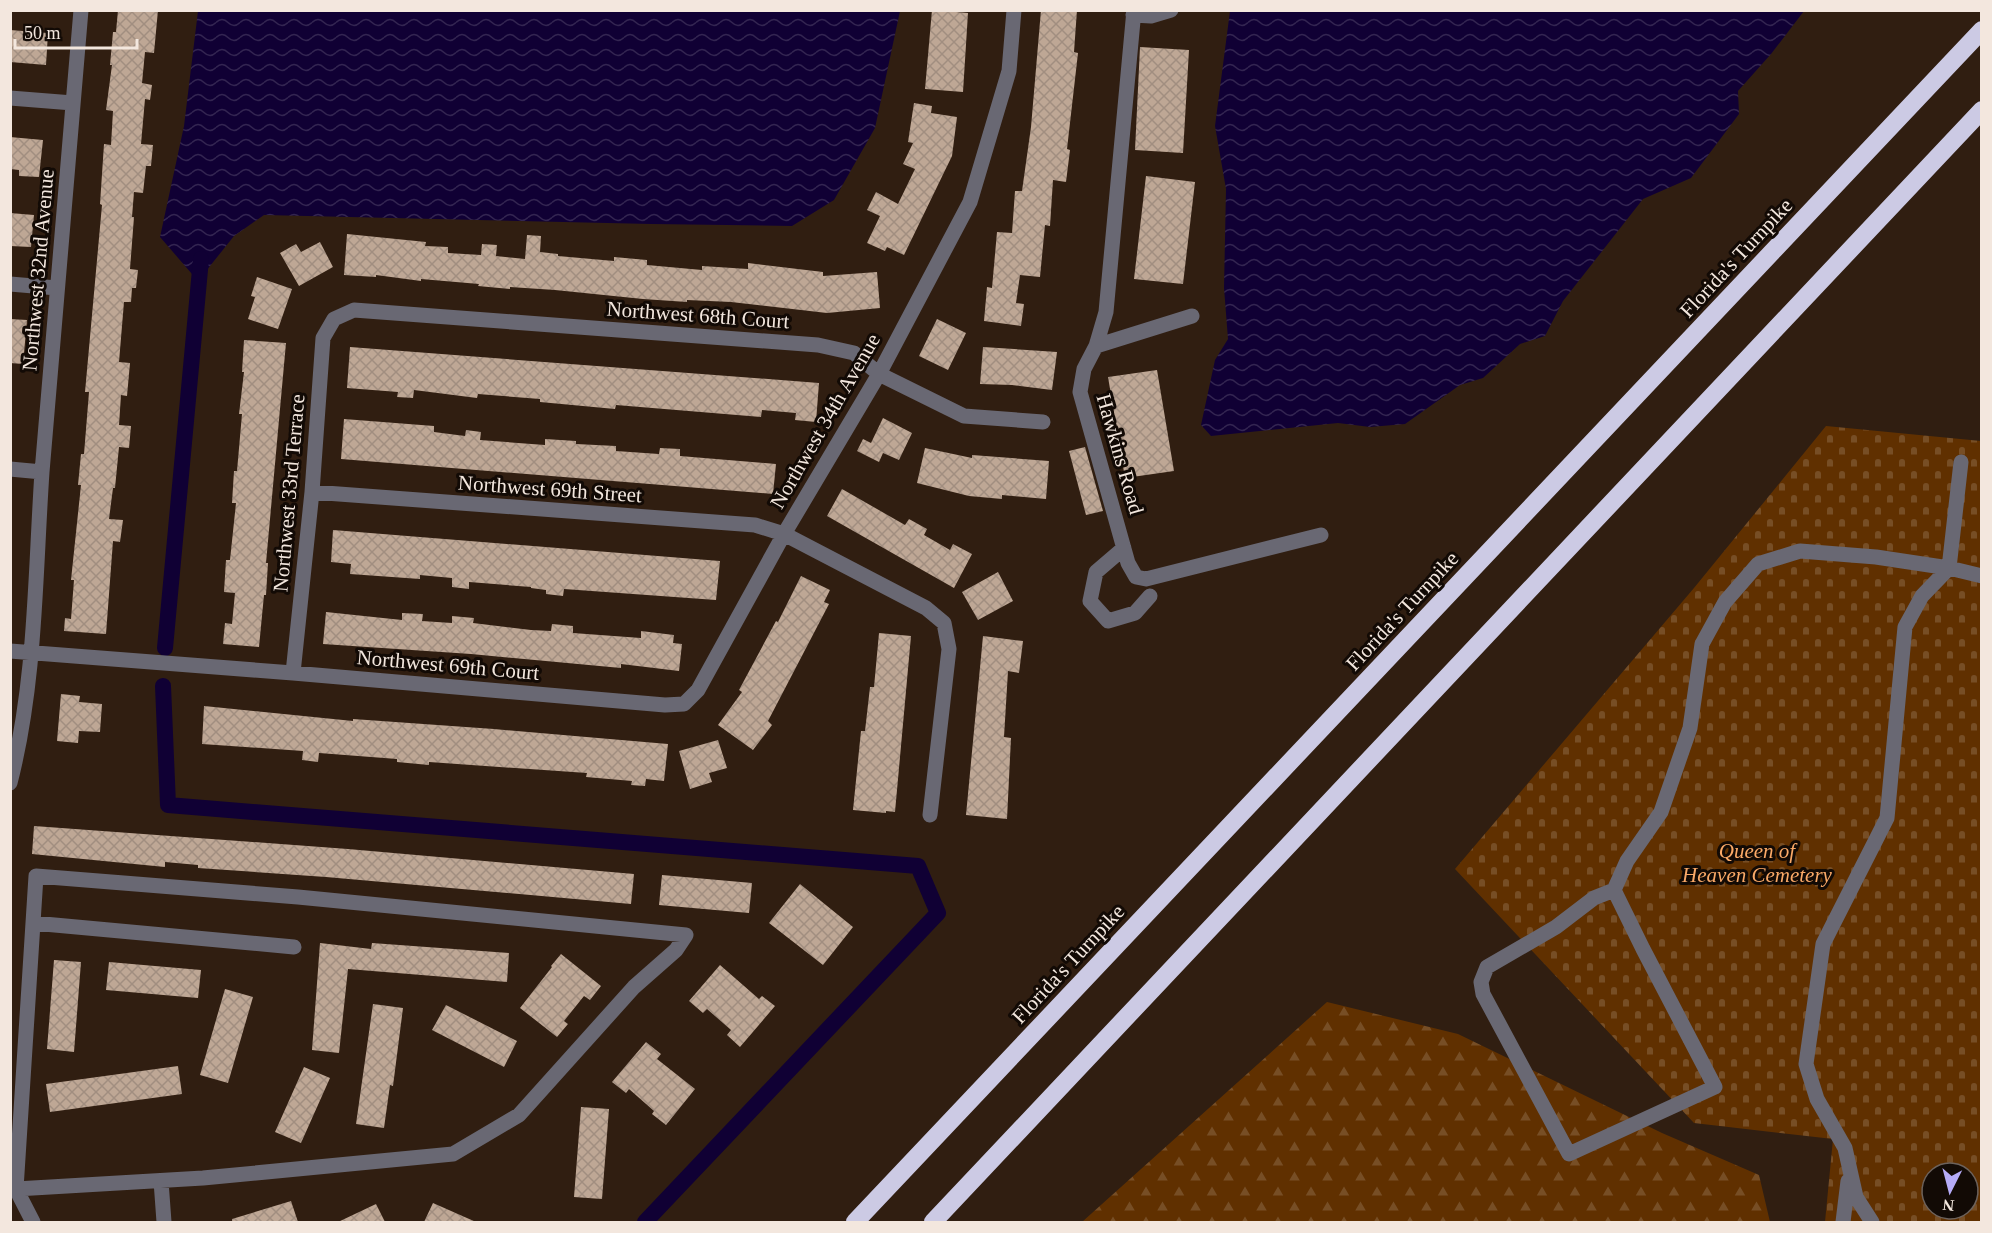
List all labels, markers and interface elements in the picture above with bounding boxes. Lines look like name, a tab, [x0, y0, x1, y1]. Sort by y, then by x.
scale bar	[15, 12, 136, 50]
text: 50 m	[24, 23, 61, 43]
street label: Northwest 32nd Avenue	[17, 168, 59, 372]
street label: Florida's Turnpike	[1675, 194, 1797, 322]
street label: Northwest 68th Court	[606, 297, 790, 333]
street label: Northwest 34th Avenue	[765, 329, 885, 513]
street label: Hawkins Road	[1091, 391, 1149, 517]
street label: Northwest 33rd Terrace	[268, 393, 310, 593]
street label: Northwest 69th Street	[457, 471, 643, 507]
street label: Florida's Turnpike	[1341, 547, 1463, 675]
street label: Northwest 69th Court	[356, 645, 540, 685]
park label: Queen of Heaven Cemetery	[1681, 839, 1833, 887]
street label: Florida's Turnpike	[1007, 900, 1129, 1028]
north arrow	[1920, 1161, 1980, 1221]
text: N	[1941, 1196, 1955, 1214]

